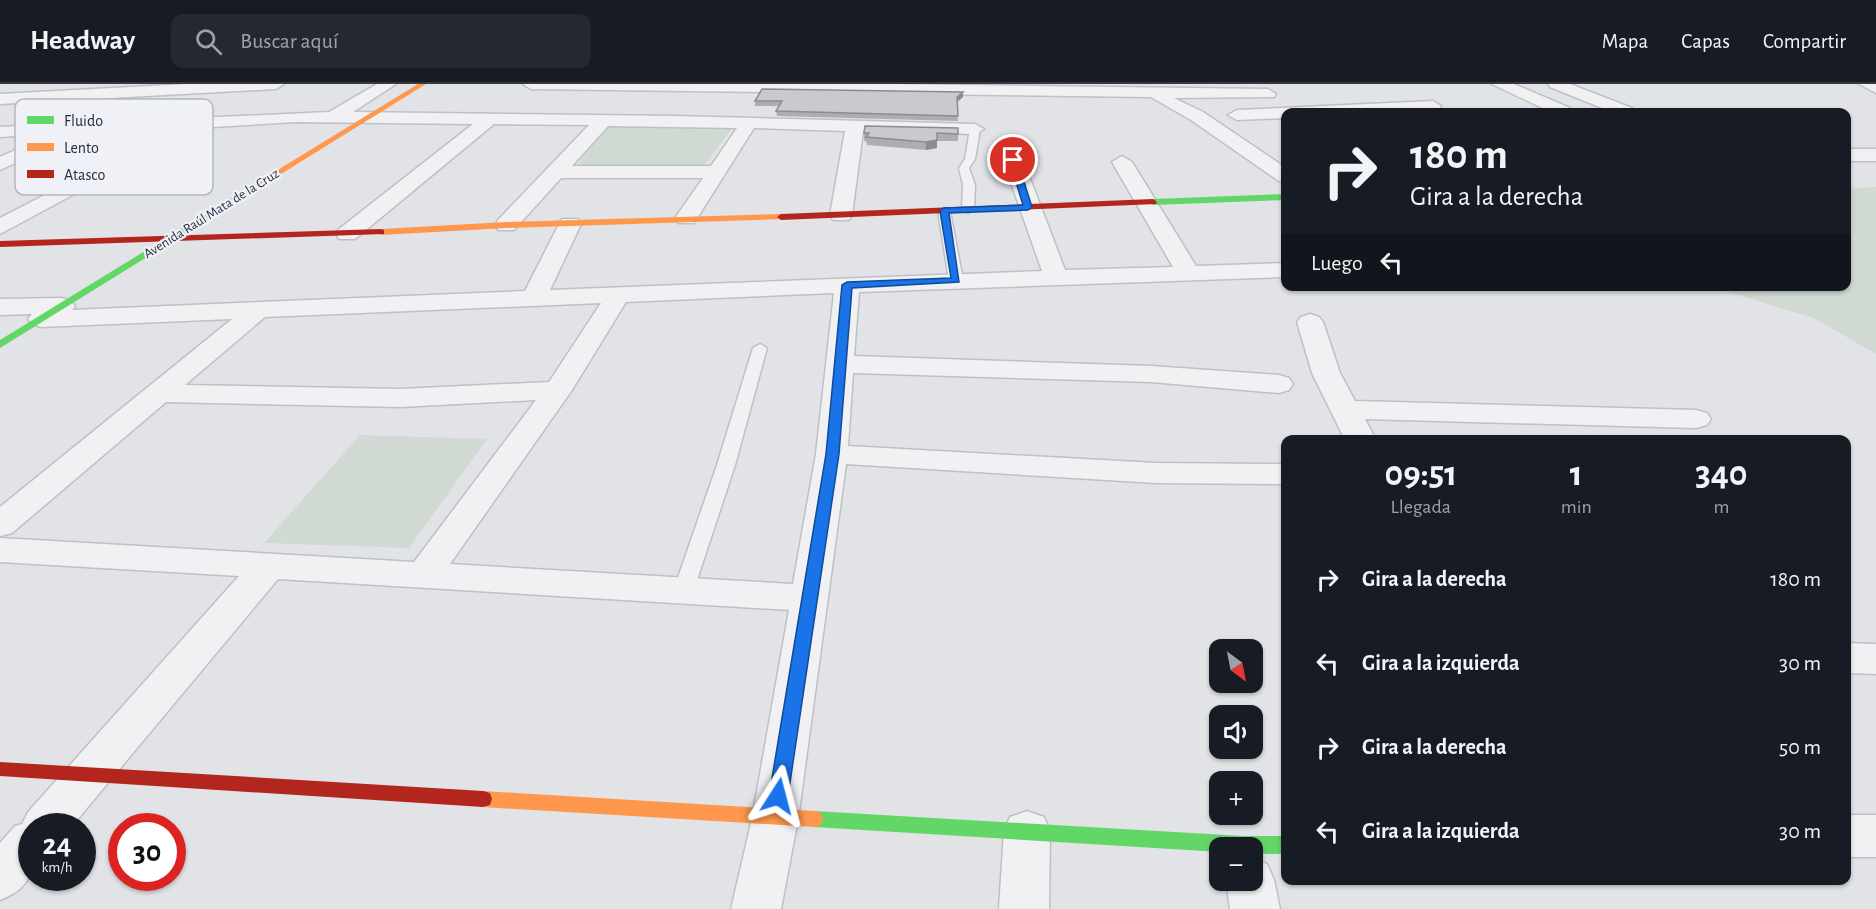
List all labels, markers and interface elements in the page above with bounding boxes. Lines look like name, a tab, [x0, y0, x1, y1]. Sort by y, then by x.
search box	[171, 14, 591, 68]
icon: search	[192, 25, 225, 58]
text: Headway	[30, 27, 135, 55]
text: Buscar aquí	[240, 30, 338, 52]
text: Mapa	[1602, 31, 1648, 52]
text: Capas	[1681, 31, 1730, 52]
text: Compartir	[1763, 31, 1846, 52]
legend	[15, 99, 213, 195]
text: Fluido	[64, 113, 103, 129]
icon: right	[1311, 132, 1389, 210]
pin	[987, 134, 1038, 185]
text: 180 m	[1410, 134, 1508, 176]
text: Lento	[64, 140, 99, 156]
icon: arrive	[996, 143, 1029, 176]
street label: Avenida Raúl Mata de la Cruz	[141, 166, 282, 261]
text: Atasco	[64, 167, 106, 183]
text: Gira a la derecha	[1410, 183, 1583, 210]
icon: left	[1375, 246, 1408, 279]
text: Luego	[1311, 252, 1363, 274]
text: 09:51	[1384, 456, 1457, 492]
text: 1	[1570, 456, 1583, 492]
text: 340	[1695, 456, 1748, 492]
text: Llegada	[1391, 497, 1451, 517]
text: min	[1561, 497, 1592, 517]
text: m	[1713, 497, 1729, 517]
icon: right	[1311, 563, 1344, 596]
text: Gira a la derecha	[1362, 568, 1507, 590]
text: 180 m	[1770, 568, 1821, 590]
north arrow	[1209, 639, 1263, 693]
map controls	[1209, 639, 1263, 891]
icon: left	[1311, 647, 1344, 680]
text: Gira a la izquierda	[1362, 652, 1520, 674]
text: 30 m	[1779, 652, 1821, 674]
button: sound	[1209, 705, 1263, 759]
icon: right	[1311, 731, 1344, 764]
text: Gira a la derecha	[1362, 736, 1507, 758]
text: 50 m	[1779, 736, 1821, 758]
position arrow	[746, 764, 810, 828]
button: +	[1209, 771, 1263, 825]
speed limit sign: 30	[108, 813, 186, 891]
icon: left	[1311, 815, 1344, 848]
text: Gira a la izquierda	[1362, 820, 1520, 842]
text: 30 m	[1779, 820, 1821, 842]
text: 24	[42, 830, 72, 860]
button: −	[1209, 837, 1263, 891]
text: km/h	[42, 860, 72, 875]

